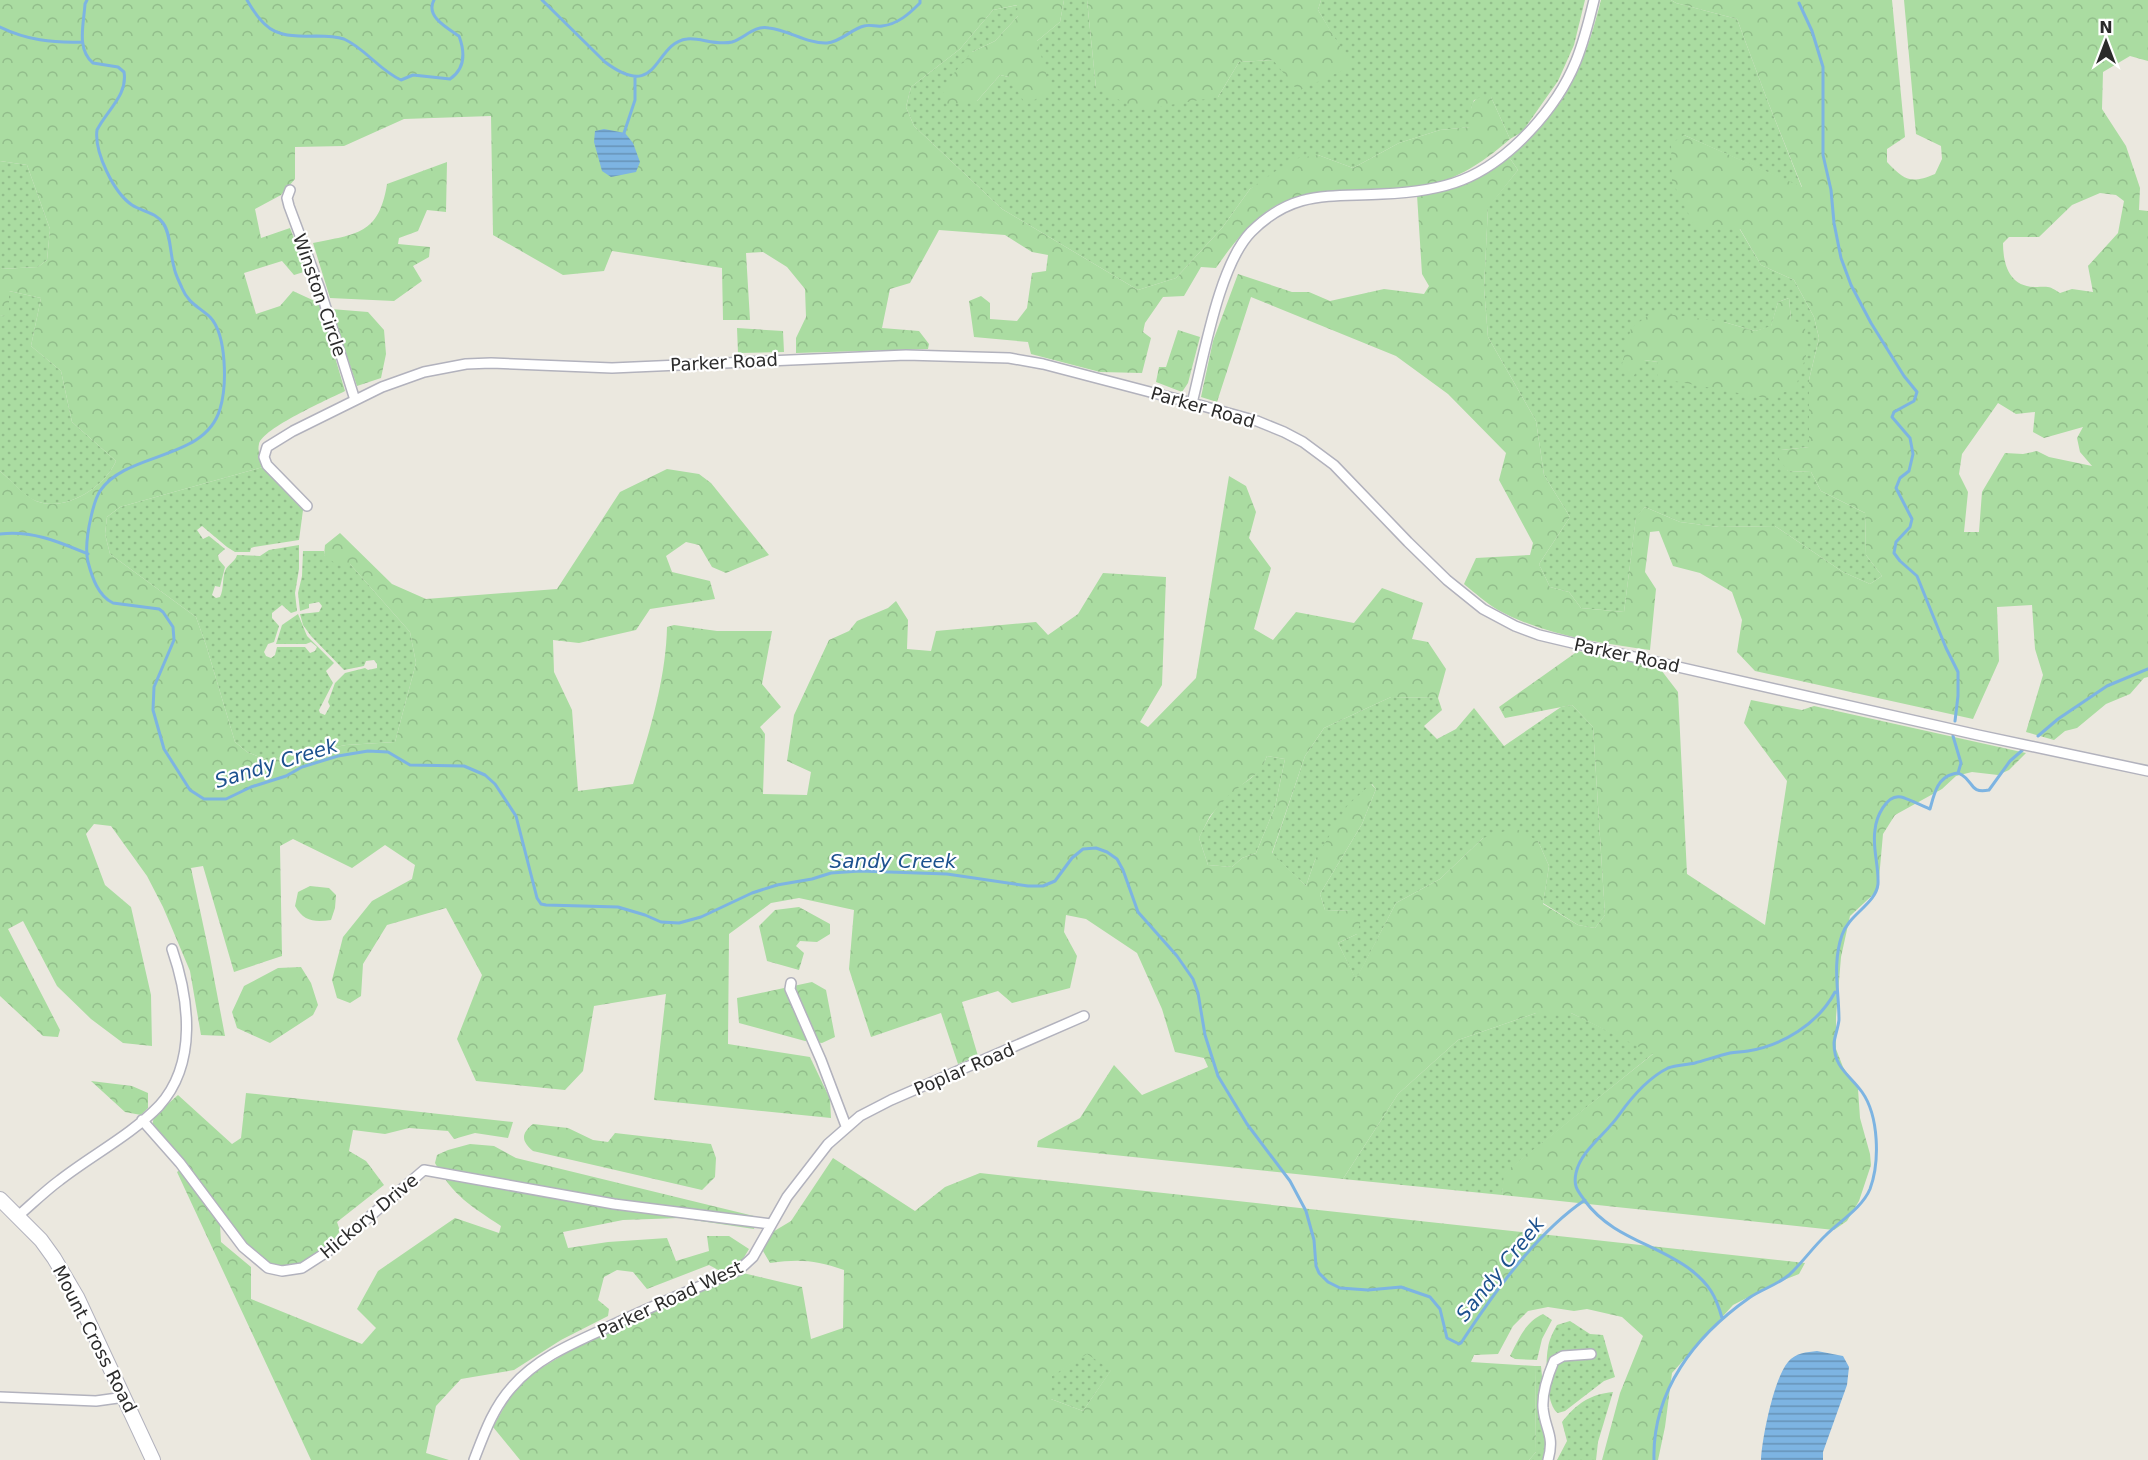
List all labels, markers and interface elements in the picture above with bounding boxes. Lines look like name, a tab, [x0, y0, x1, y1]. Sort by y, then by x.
north arrow	[2076, 12, 2136, 72]
text: N	[2099, 18, 2113, 37]
street label: Winston Circle	[289, 231, 351, 359]
street label: Parker Road	[670, 349, 778, 375]
street label: Parker Road	[1148, 382, 1258, 432]
street label: Parker Road	[1572, 634, 1682, 676]
water label: Sandy Creek	[212, 733, 342, 793]
water label: Sandy Creek	[830, 849, 958, 873]
street label: Poplar Road	[911, 1038, 1017, 1100]
street label: Hickory Drive	[316, 1169, 422, 1263]
water label: Sandy Creek	[1451, 1211, 1550, 1326]
street label: Parker Road West	[594, 1256, 746, 1342]
street label: Mount Cross Road	[49, 1262, 141, 1416]

